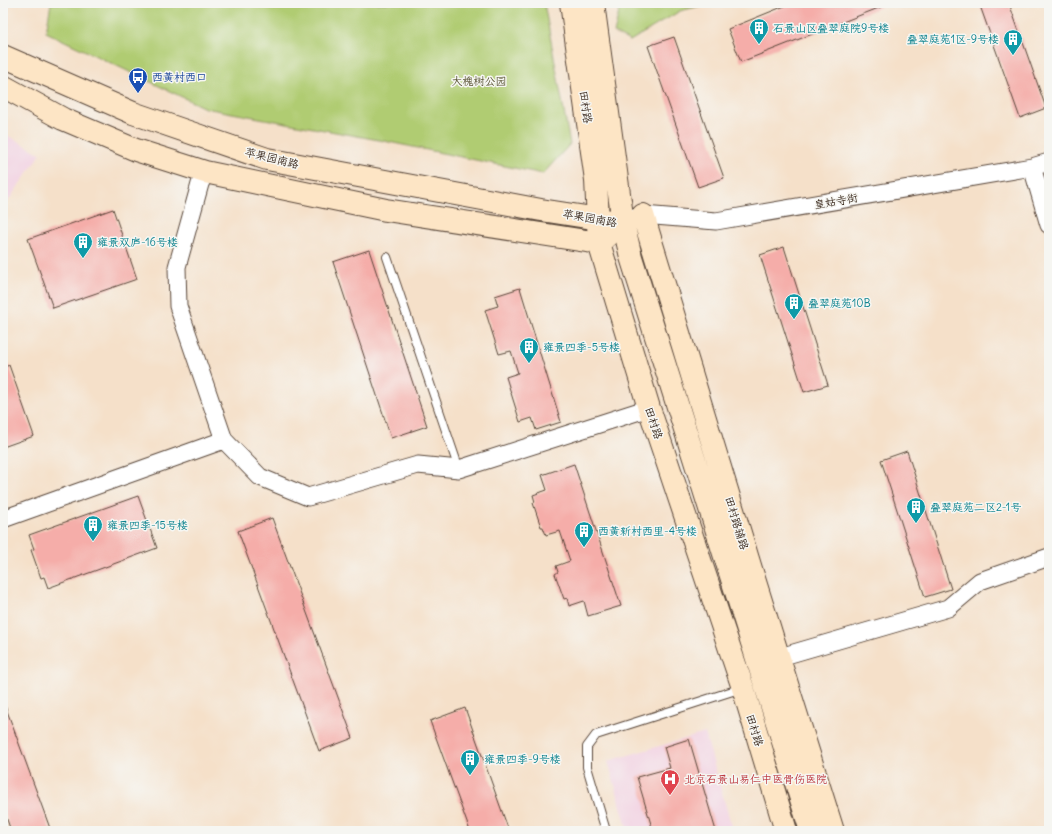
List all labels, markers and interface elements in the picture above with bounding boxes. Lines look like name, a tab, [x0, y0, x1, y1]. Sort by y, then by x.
building icon: 石景山区叠翠庭院9号楼	[748, 17, 770, 45]
place label: 石景山区叠翠庭院9号楼	[773, 21, 889, 35]
building icon: 叠翠庭苑1区-9号楼	[1002, 28, 1024, 56]
place label: 叠翠庭苑1区-9号楼	[907, 32, 999, 46]
bus stop icon: 西黄村西口	[127, 66, 149, 94]
place label: 西黄村西口	[152, 70, 207, 84]
park label: 大槐树公园	[452, 74, 507, 88]
street label: 田村路	[577, 90, 595, 124]
street label: 苹果园南路	[244, 145, 300, 171]
street label: 皇姑寺街	[813, 190, 860, 212]
street label: 苹果园南路	[562, 206, 618, 230]
building icon: 雍景双庐-16号楼	[72, 231, 94, 259]
place label: 雍景双庐-16号楼	[97, 235, 178, 249]
building icon: 叠翠庭苑10B	[783, 292, 805, 320]
place label: 叠翠庭苑10B	[808, 296, 871, 310]
building icon: 雍景四季-5号楼	[518, 336, 540, 364]
place label: 雍景四季-5号楼	[543, 340, 620, 354]
street label: 田村路	[642, 405, 666, 441]
street label: 田村路辅路	[722, 495, 752, 551]
building icon: 叠翠庭苑二区2-1号	[905, 496, 927, 524]
place label: 叠翠庭苑二区2-1号	[930, 500, 1021, 514]
building icon: 雍景四季-15号楼	[82, 514, 104, 542]
place label: 雍景四季-15号楼	[107, 518, 188, 532]
building icon: 西黄新村西里-4号楼	[573, 520, 595, 548]
place label: 西黄新村西里-4号楼	[598, 524, 697, 538]
street label: 田村路	[743, 712, 767, 748]
building icon: 雍景四季-9号楼	[459, 748, 481, 776]
place label: 雍景四季-9号楼	[484, 752, 561, 766]
hospital icon: 北京石景山易仁中医骨伤医院	[659, 768, 681, 796]
place label: 北京石景山易仁中医骨伤医院	[684, 772, 827, 786]

